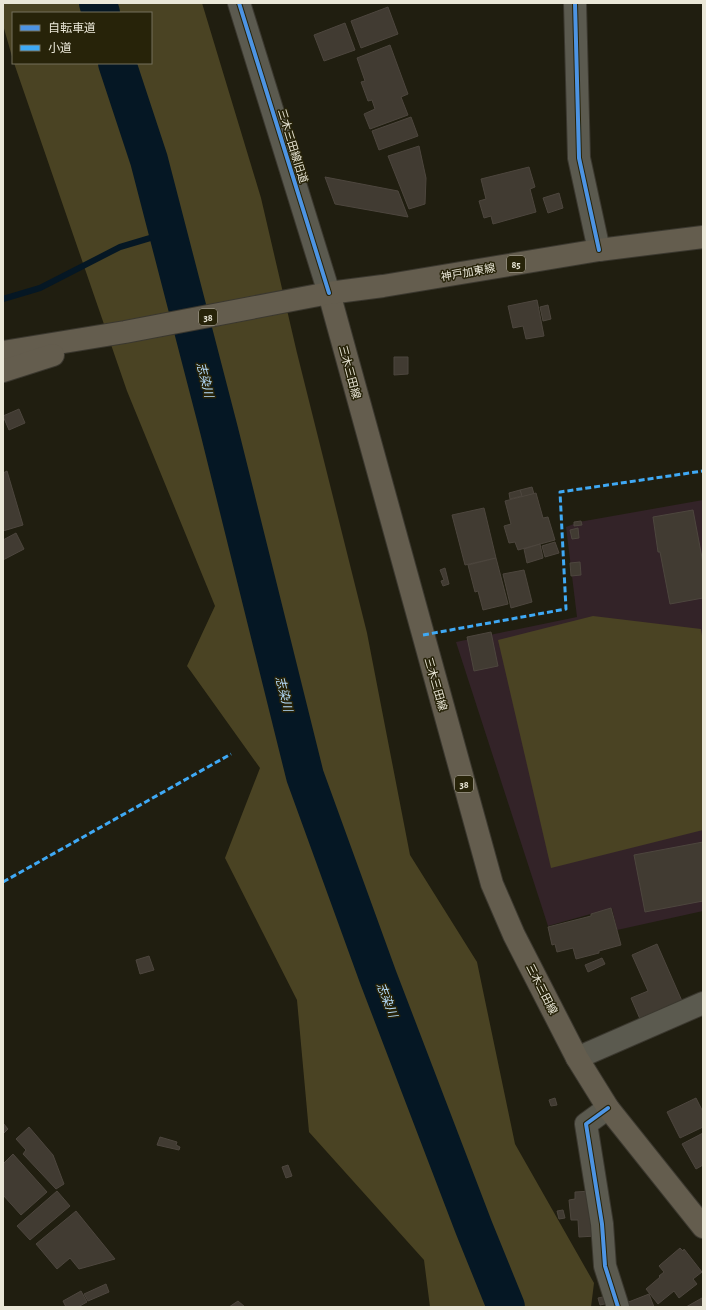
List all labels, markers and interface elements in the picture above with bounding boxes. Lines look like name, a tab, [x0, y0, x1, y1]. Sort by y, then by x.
legend	[12, 12, 152, 64]
text: 自転車道	[48, 21, 96, 34]
text: 小道	[48, 41, 72, 54]
street label: 三木三田線旧道	[276, 107, 310, 185]
road number: 85	[507, 256, 525, 272]
street label: 神戸加東線	[440, 261, 496, 283]
road number: 38	[199, 309, 217, 325]
street label: 三木三田線	[337, 344, 363, 400]
water label: 志染川	[195, 361, 217, 401]
street label: 三木三田線	[423, 656, 449, 712]
water label: 志染川	[274, 675, 296, 715]
road number: 38	[455, 776, 473, 792]
street label: 三木三田線	[524, 962, 560, 1016]
water label: 志染川	[375, 981, 401, 1021]

